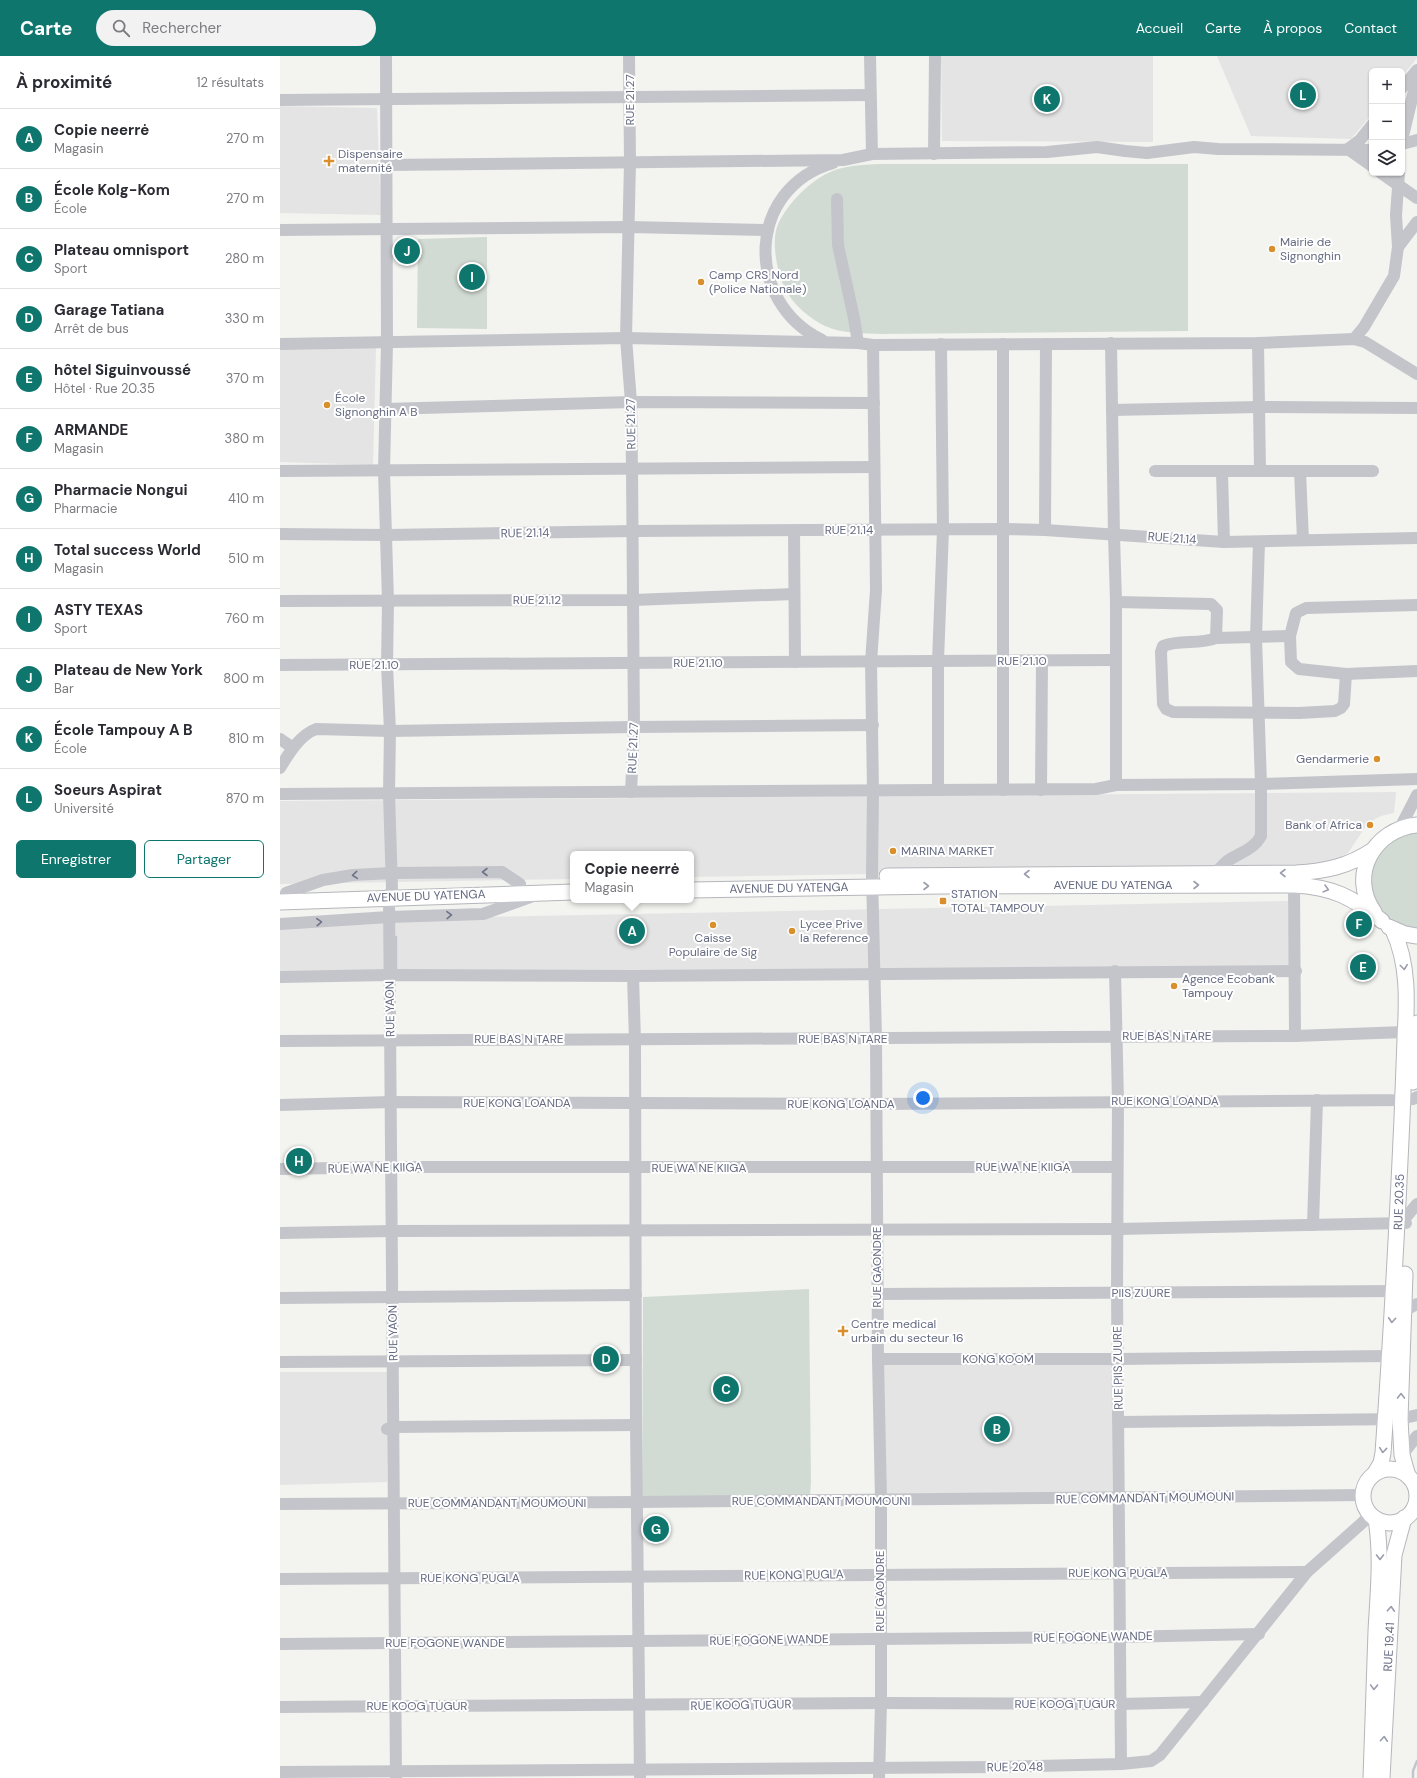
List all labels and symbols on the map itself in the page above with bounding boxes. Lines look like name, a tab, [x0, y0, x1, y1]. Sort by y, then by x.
street label: RUE 21.27	[622, 74, 638, 126]
pin: L	[1290, 80, 1316, 110]
pin: K	[1034, 84, 1060, 114]
place label: Dispensaire maternité	[338, 146, 403, 176]
marker: Dispensaire maternité	[323, 155, 335, 167]
place label: Mairie de Signonghin	[1280, 234, 1341, 264]
pin: J	[394, 236, 420, 266]
marker: Mairie de Signonghin	[1267, 244, 1277, 254]
pin: I	[459, 262, 485, 292]
place label: Camp CRS Nord (Police Nationale)	[709, 267, 806, 297]
marker: Camp CRS Nord (Police Nationale)	[696, 277, 706, 287]
place label: École Signonghin A B	[335, 390, 417, 420]
street label: RUE 21.27	[623, 398, 639, 450]
marker: École Signonghin A B	[322, 400, 332, 410]
street label: RUE 21.14	[825, 522, 873, 538]
street label: RUE 21.14	[500, 525, 550, 541]
street label: RUE 21.14	[1147, 528, 1197, 548]
street label: RUE 21.12	[513, 592, 561, 608]
street label: RUE 21.10	[997, 653, 1047, 669]
street label: RUE 21.10	[673, 655, 723, 671]
street label: RUE 21.10	[349, 657, 399, 673]
street label: RUE 21.27	[624, 722, 642, 774]
place label: Gendarmerie	[1296, 751, 1369, 767]
marker: Gendarmerie	[1372, 754, 1382, 764]
place label: Bank of Africa	[1285, 817, 1362, 833]
marker: Bank of Africa	[1365, 820, 1375, 830]
place label: MARINA MARKET	[901, 843, 994, 859]
marker: MARINA MARKET	[888, 846, 898, 856]
one-way arrow	[482, 868, 488, 876]
one-way arrow	[1280, 869, 1286, 877]
one-way arrow	[352, 870, 358, 879]
one-way arrow	[1024, 870, 1030, 878]
street label: AVENUE DU YATENGA	[1053, 877, 1173, 893]
street label: AVENUE DU YATENGA	[729, 879, 849, 897]
one-way arrow	[1193, 881, 1199, 889]
one-way arrow	[923, 882, 929, 890]
one-way arrow	[1322, 885, 1329, 893]
street label: AVENUE DU YATENGA	[366, 886, 486, 906]
place label: STATION TOTAL TAMPOUY	[951, 886, 1044, 916]
marker: STATION TOTAL TAMPOUY	[938, 896, 948, 906]
pin: F	[1346, 909, 1372, 939]
one-way arrow	[446, 911, 452, 919]
pin: A	[619, 916, 645, 946]
place label: Lycee Prive la Reference	[800, 916, 868, 946]
one-way arrow	[316, 918, 322, 927]
marker: Caisse Populaire de Sig	[708, 920, 718, 930]
marker: Lycee Prive la Reference	[787, 926, 797, 936]
place label: Caisse Populaire de Sig	[669, 930, 758, 960]
pin: E	[1350, 952, 1376, 982]
one-way arrow	[1399, 964, 1408, 970]
place label: Agence Ecobank Tampouy	[1182, 971, 1275, 1001]
street label: RUE YAON	[382, 981, 398, 1037]
marker: Agence Ecobank Tampouy	[1169, 981, 1179, 991]
street label: RUE BAS N TARE	[1122, 1028, 1212, 1044]
street label: RUE BAS N TARE	[474, 1031, 564, 1047]
street label: RUE BAS N TARE	[798, 1031, 888, 1047]
your location	[913, 1088, 933, 1108]
street label: RUE KONG LOANDA	[1111, 1093, 1219, 1109]
street label: RUE KONG LOANDA	[463, 1095, 571, 1111]
street label: RUE KONG LOANDA	[787, 1096, 895, 1112]
pin: H	[286, 1146, 312, 1176]
street label: RUE WA NE KIIGA	[327, 1159, 423, 1177]
street label: RUE WA NE KIIGA	[976, 1159, 1070, 1175]
street label: RUE WA NE KIIGA	[652, 1160, 746, 1176]
street label: RUE 20.35	[1390, 1174, 1408, 1230]
street label: RUE GAONDRE	[869, 1226, 885, 1308]
street label: PIIS ZUURE	[1112, 1285, 1171, 1301]
street label: RUE YAON	[385, 1305, 401, 1361]
place label: Centre medical urbain du secteur 16	[851, 1316, 964, 1346]
one-way arrow	[1388, 1317, 1396, 1323]
marker: Centre medical urbain du secteur 16	[838, 1326, 848, 1336]
street label: RUE PIIS ZUURE	[1109, 1326, 1127, 1410]
pin: D	[593, 1344, 619, 1374]
street label: KONG KOOM	[962, 1351, 1034, 1367]
pin: C	[713, 1374, 739, 1404]
one-way arrow	[1396, 1393, 1405, 1399]
pin: B	[984, 1414, 1010, 1444]
one-way arrow	[1379, 1447, 1388, 1453]
street label: RUE COMMANDANT MOUMOUNI	[1056, 1488, 1234, 1508]
street label: RUE COMMANDANT MOUMOUNI	[732, 1493, 910, 1509]
street label: RUE COMMANDANT MOUMOUNI	[408, 1495, 586, 1511]
pin: G	[643, 1514, 669, 1544]
street label: RUE GAONDRE	[872, 1550, 888, 1632]
one-way arrow	[1376, 1554, 1384, 1560]
street label: RUE KONG PUGLA	[1068, 1565, 1168, 1581]
street label: RUE KONG PUGLA	[744, 1566, 844, 1584]
street label: RUE KONG PUGLA	[420, 1570, 520, 1586]
one-way arrow	[1387, 1606, 1395, 1612]
street label: RUE 19.41	[1380, 1622, 1398, 1672]
street label: RUE FOGONE WANDE	[1033, 1628, 1153, 1646]
street label: RUE FOGONE WANDE	[709, 1631, 829, 1649]
street label: RUE FOGONE WANDE	[385, 1635, 505, 1651]
one-way arrow	[1370, 1684, 1378, 1690]
street label: RUE KOOG TUGUR	[690, 1696, 792, 1714]
street label: RUE KOOG TUGUR	[1014, 1696, 1116, 1712]
street label: RUE KOOG TUGUR	[366, 1698, 468, 1714]
one-way arrow	[1380, 1736, 1388, 1742]
street label: RUE 20.48	[987, 1759, 1043, 1775]

